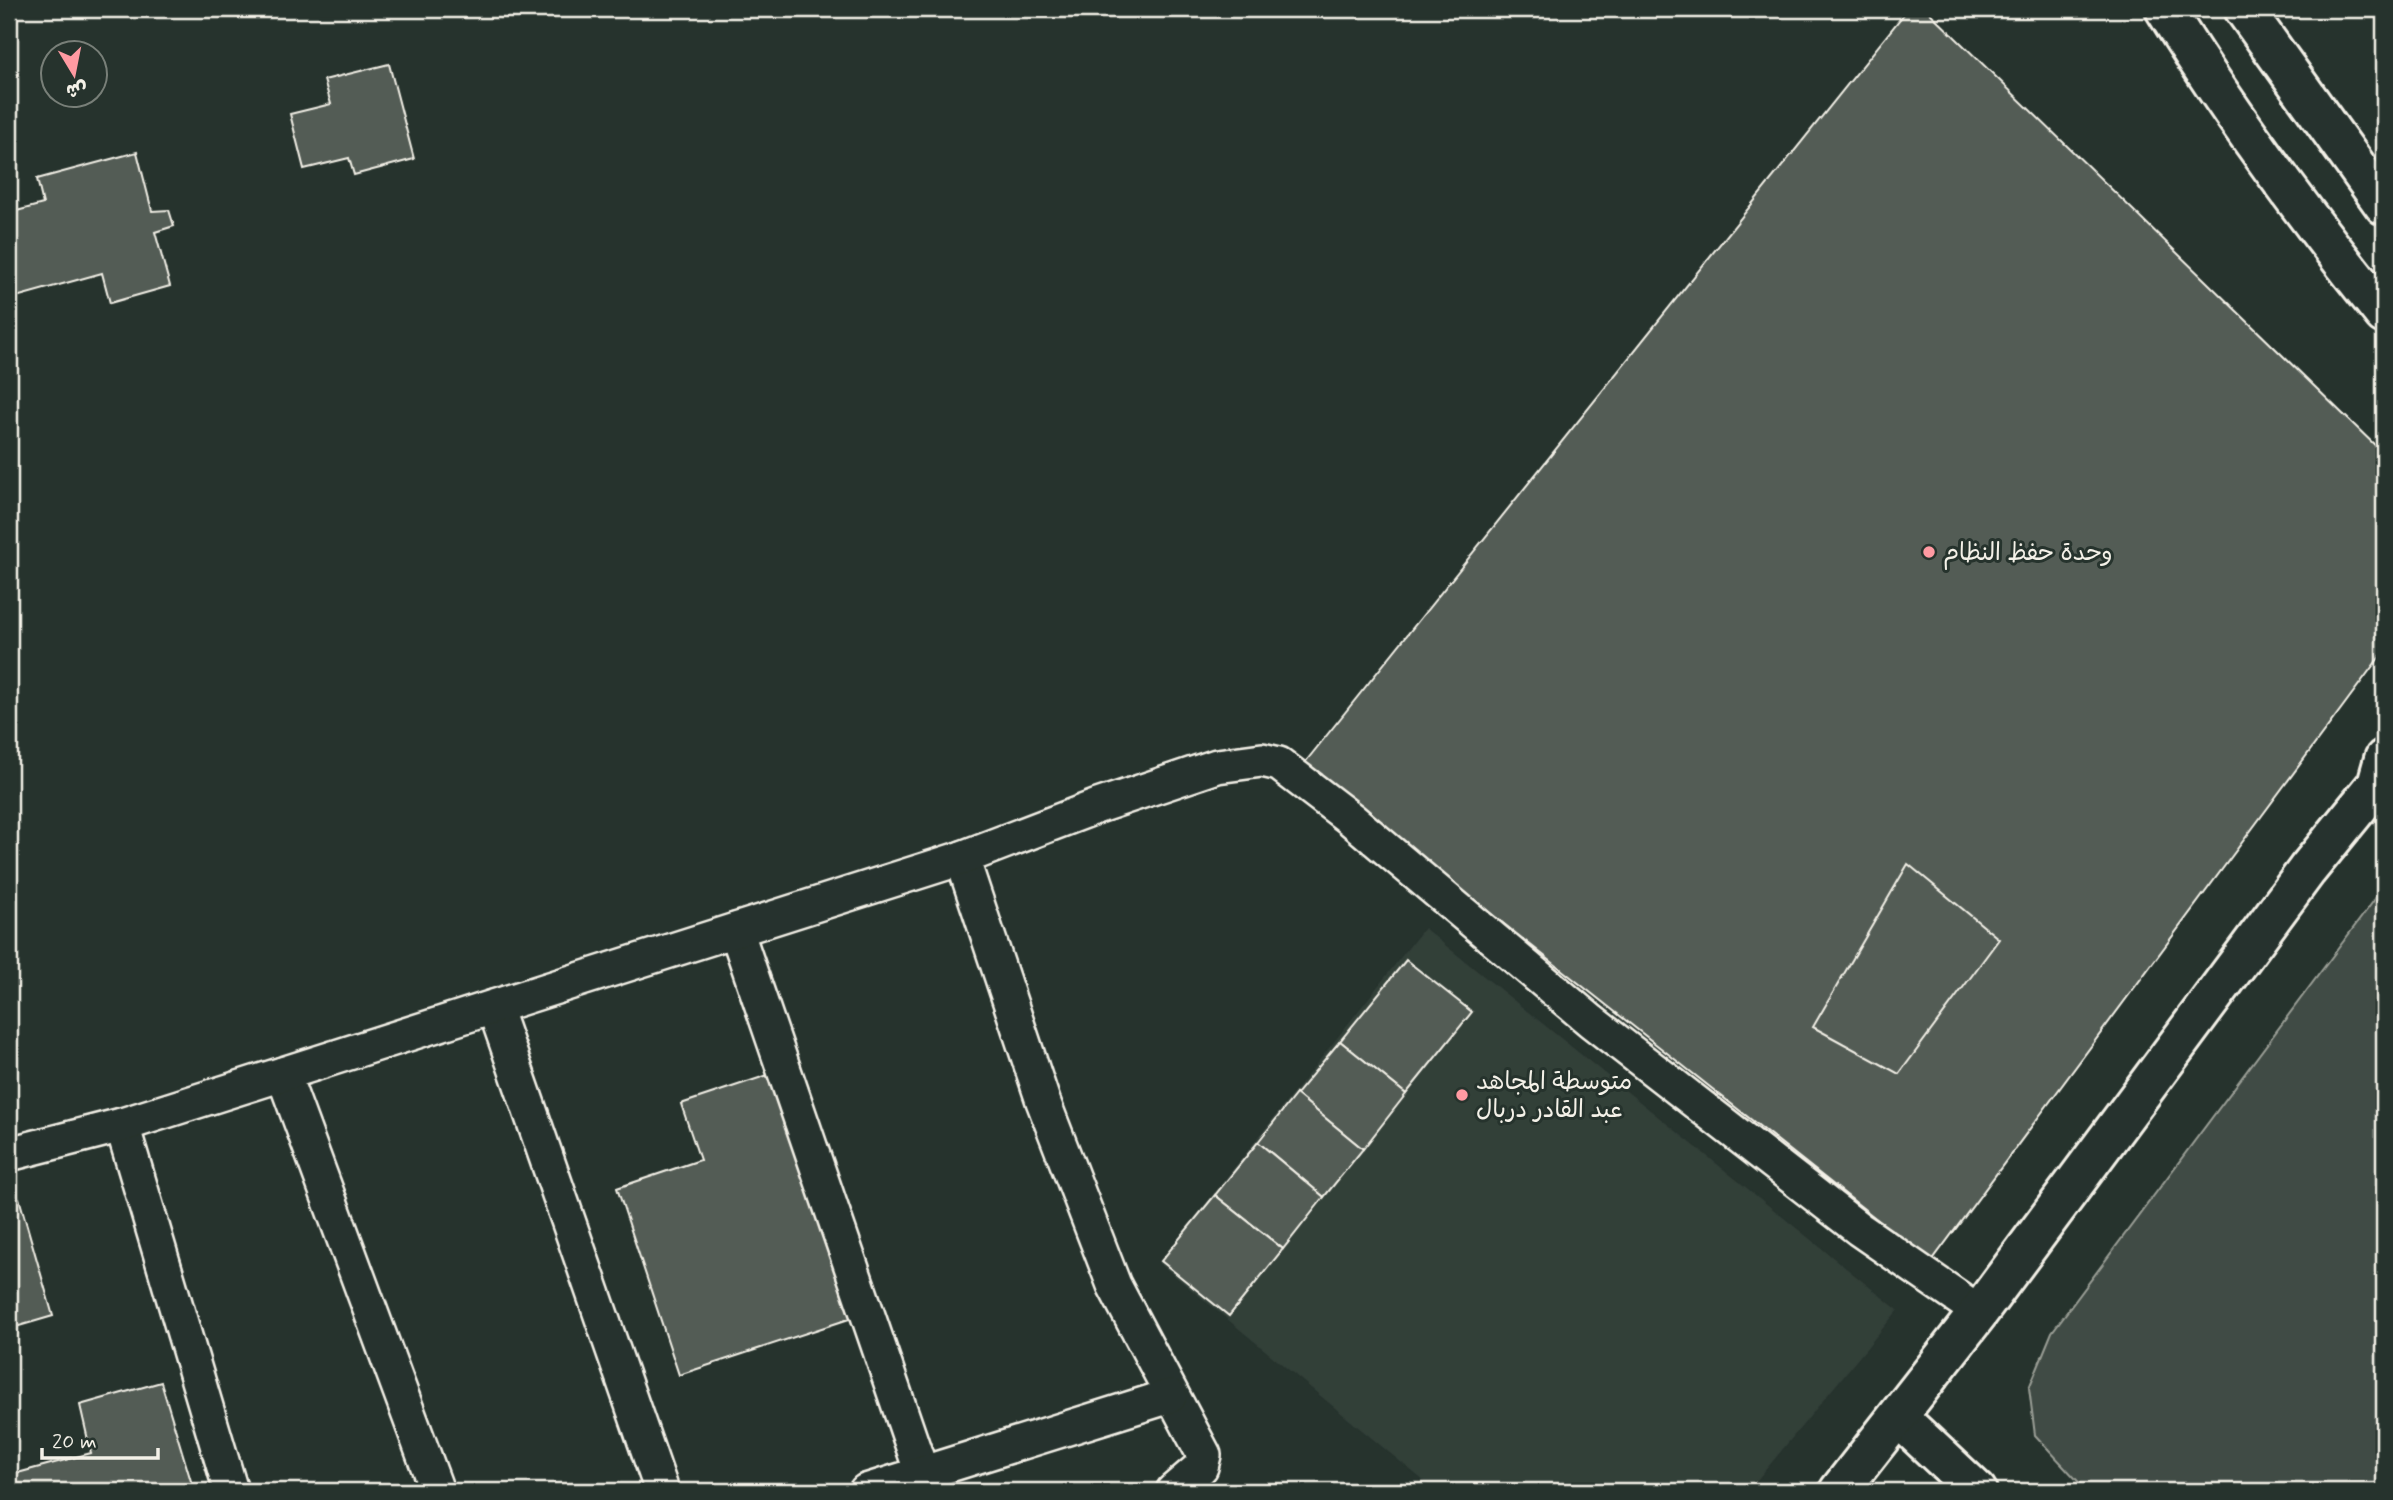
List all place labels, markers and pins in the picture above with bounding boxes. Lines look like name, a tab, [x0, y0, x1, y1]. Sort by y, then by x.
place label: وحدة حفظ النظام	[1943, 538, 2113, 570]
marker: وحدة حفظ النظام	[1921, 544, 1937, 560]
place label: متوسطة المجاهد عبد القادر دربال	[1476, 1067, 1632, 1126]
marker: متوسطة المجاهد عبد القادر دربال	[1454, 1087, 1470, 1103]

